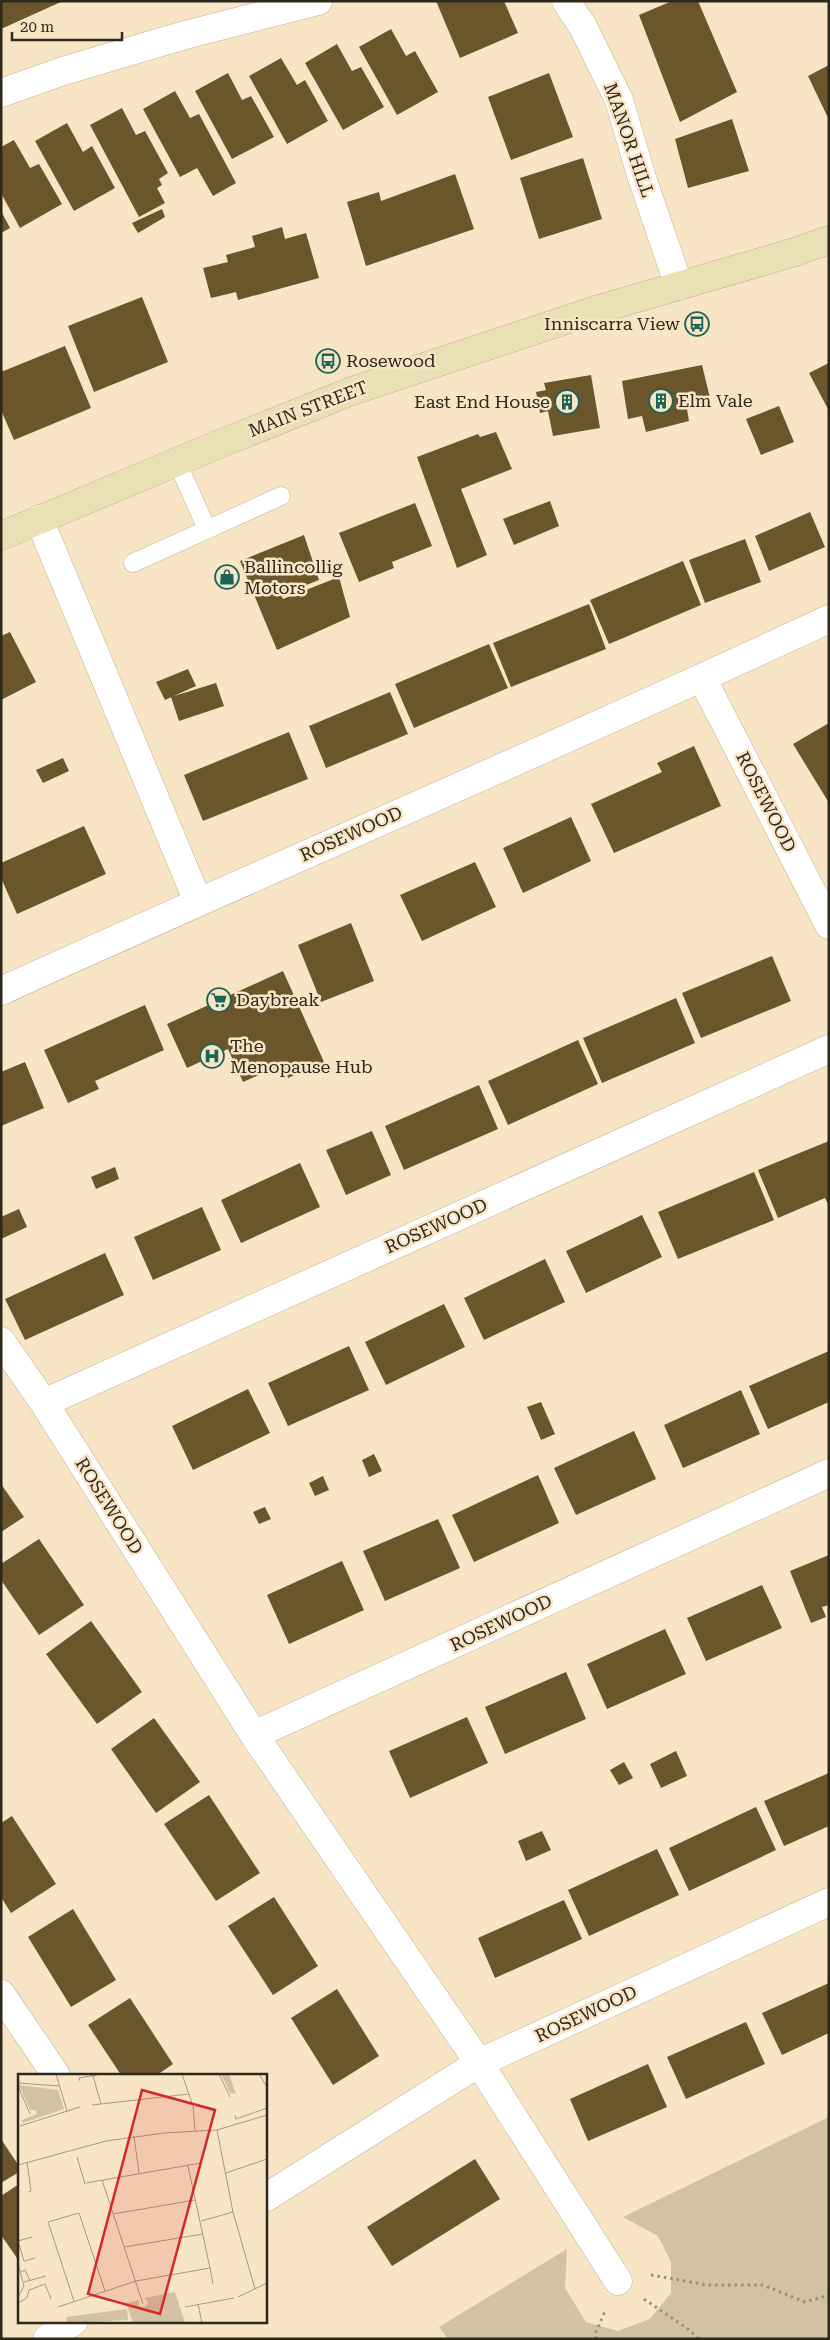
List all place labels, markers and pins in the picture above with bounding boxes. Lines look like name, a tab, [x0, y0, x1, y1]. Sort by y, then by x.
bus stop icon: Inniscarra View	[684, 311, 710, 337]
place label: Inniscarra View	[544, 313, 680, 334]
bus stop icon: Rosewood	[315, 348, 341, 374]
place label: Rosewood	[346, 350, 436, 371]
building icon: Elm Vale	[648, 388, 674, 414]
building icon: East End House	[554, 389, 580, 415]
place label: Elm Vale	[678, 390, 753, 411]
place label: East End House	[414, 391, 550, 412]
place label: Ballincollig Motors	[244, 556, 343, 598]
shop icon: Ballincollig Motors	[214, 564, 240, 590]
supermarket icon: Daybreak	[206, 987, 232, 1013]
place label: Daybreak	[236, 989, 320, 1010]
place label: The Menopause Hub	[230, 1035, 373, 1077]
hospital icon: The Menopause Hub	[199, 1043, 225, 1069]

